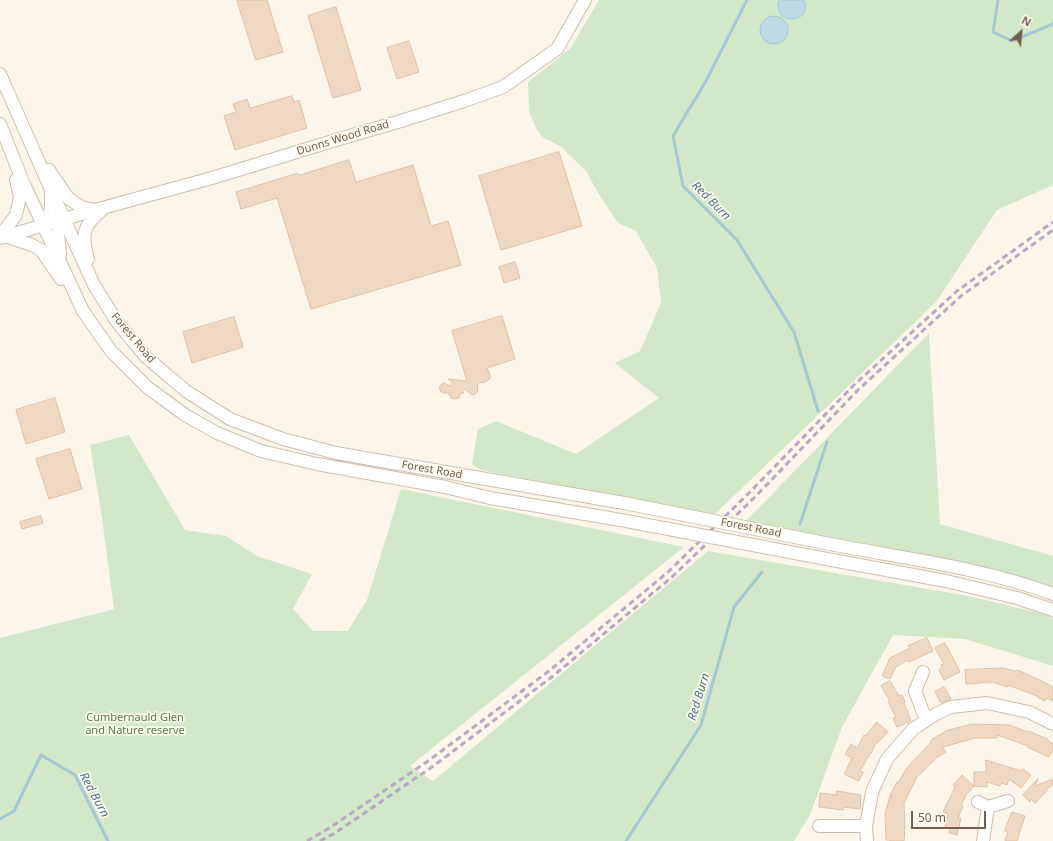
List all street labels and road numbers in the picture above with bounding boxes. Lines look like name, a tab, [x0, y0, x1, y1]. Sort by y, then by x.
street label: Dunns Wood Road	[295, 118, 391, 158]
street label: Forest Road	[108, 310, 158, 366]
street label: Forest Road	[401, 458, 463, 482]
street label: Forest Road	[720, 516, 782, 540]

